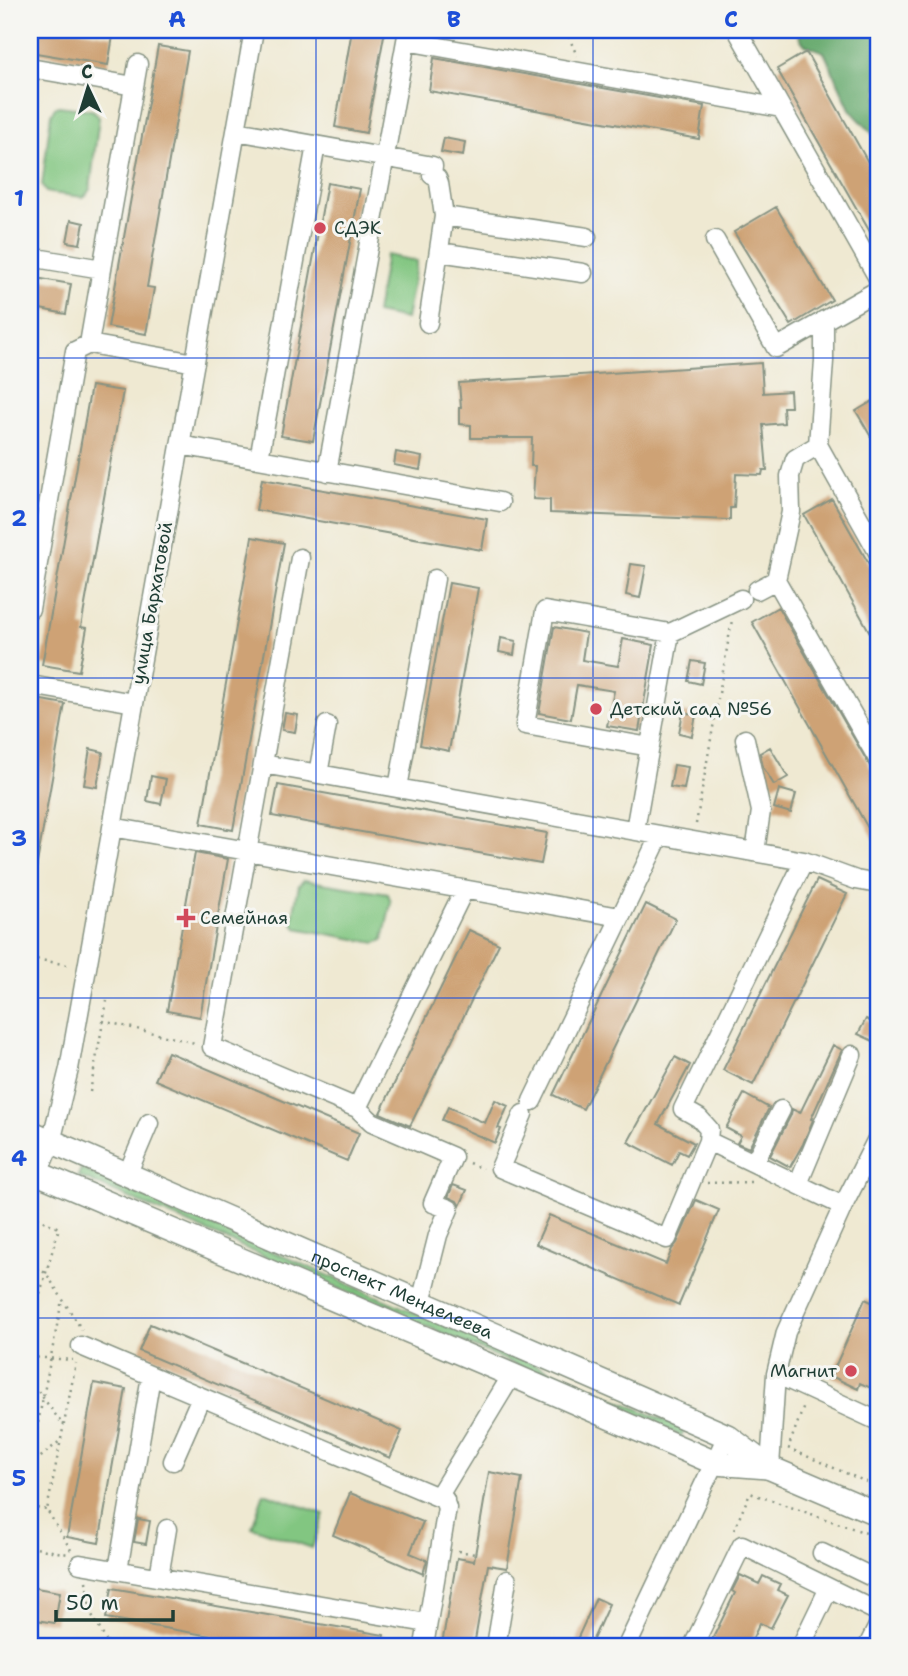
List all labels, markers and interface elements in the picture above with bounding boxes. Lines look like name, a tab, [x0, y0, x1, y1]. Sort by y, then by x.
text: A	[168, 4, 186, 34]
text: B	[447, 4, 461, 34]
text: C	[724, 4, 738, 34]
north arrow	[52, 52, 122, 122]
text: С	[80, 59, 94, 84]
text: 1	[14, 183, 24, 213]
place label: СДЭК	[334, 216, 382, 240]
marker: СДЭК	[312, 220, 328, 236]
text: 2	[11, 503, 27, 533]
street label: улица Бархатовой	[126, 520, 178, 686]
place label: Детский сад №56	[610, 697, 772, 721]
marker: Детский сад №56	[588, 701, 604, 717]
text: 3	[11, 823, 27, 853]
place label: Семейная	[200, 906, 288, 930]
marker: Семейная	[178, 910, 194, 926]
text: 4	[11, 1143, 27, 1173]
street label: проспект Менделеева	[308, 1244, 497, 1344]
place label: Магнит	[770, 1359, 838, 1383]
marker: Магнит	[843, 1363, 859, 1379]
text: 5	[12, 1463, 26, 1493]
scale bar	[56, 1578, 173, 1622]
text: 50 m	[66, 1589, 119, 1617]

